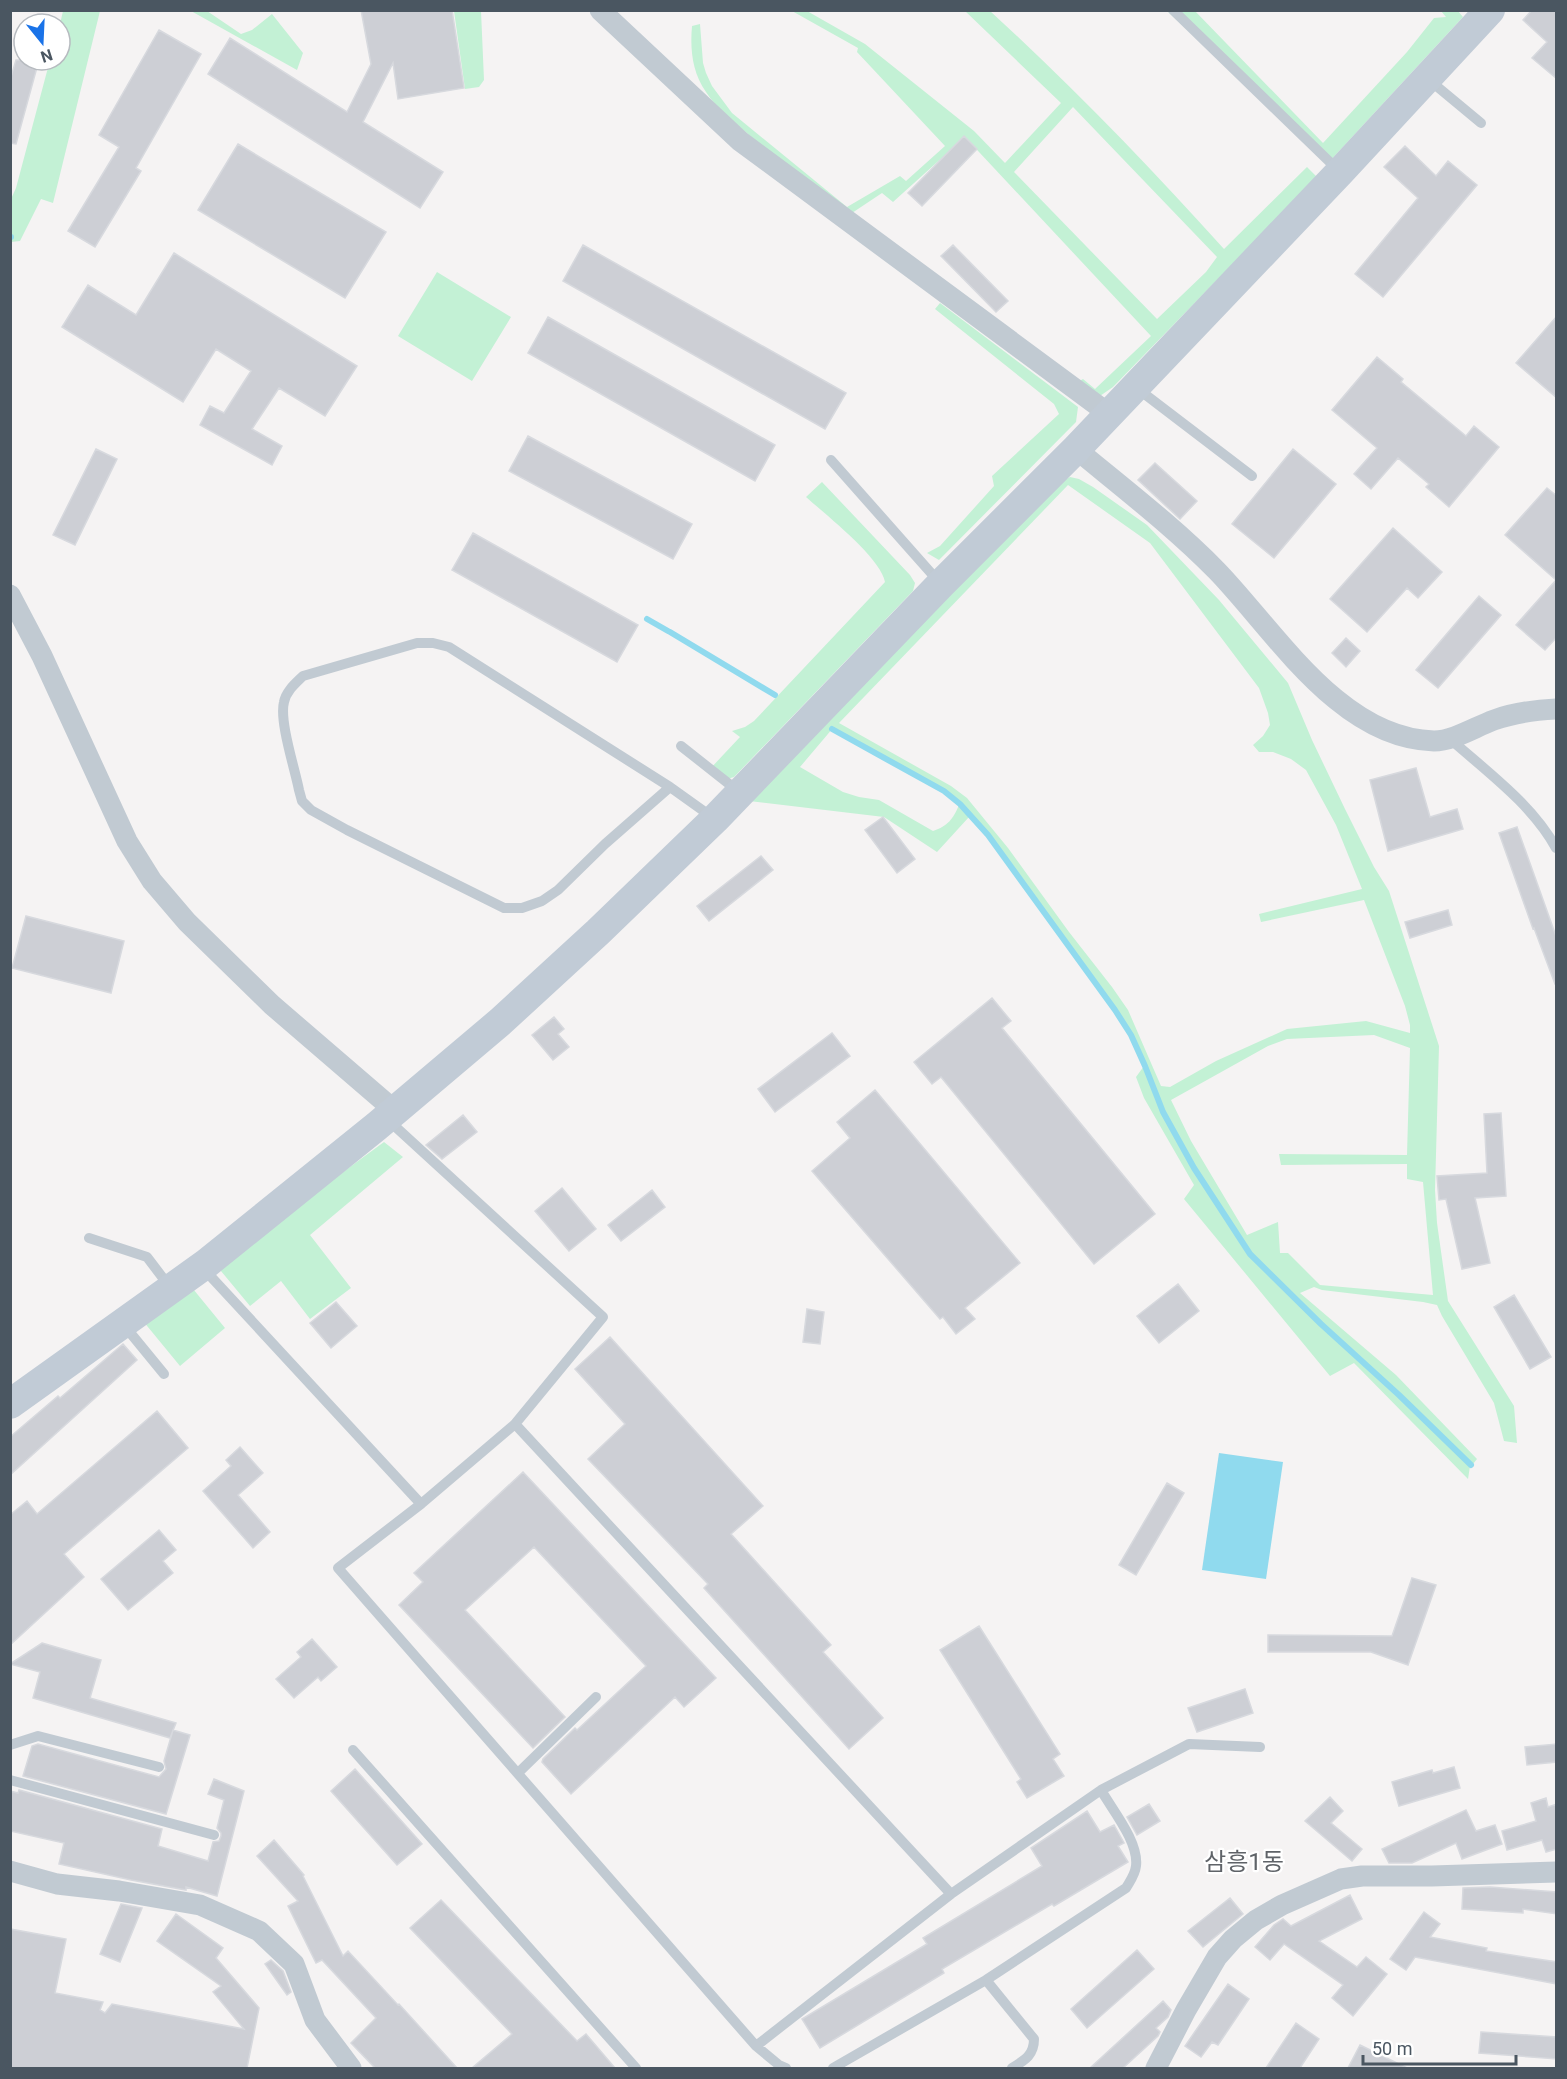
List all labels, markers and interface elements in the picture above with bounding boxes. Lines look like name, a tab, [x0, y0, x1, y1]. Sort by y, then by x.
north arrow	[12, 12, 72, 72]
text: N	[38, 45, 55, 67]
district label: 삼흥1동	[1204, 1848, 1284, 1876]
scale bar	[1363, 2028, 1516, 2066]
text: 50 m	[1372, 2038, 1412, 2059]

